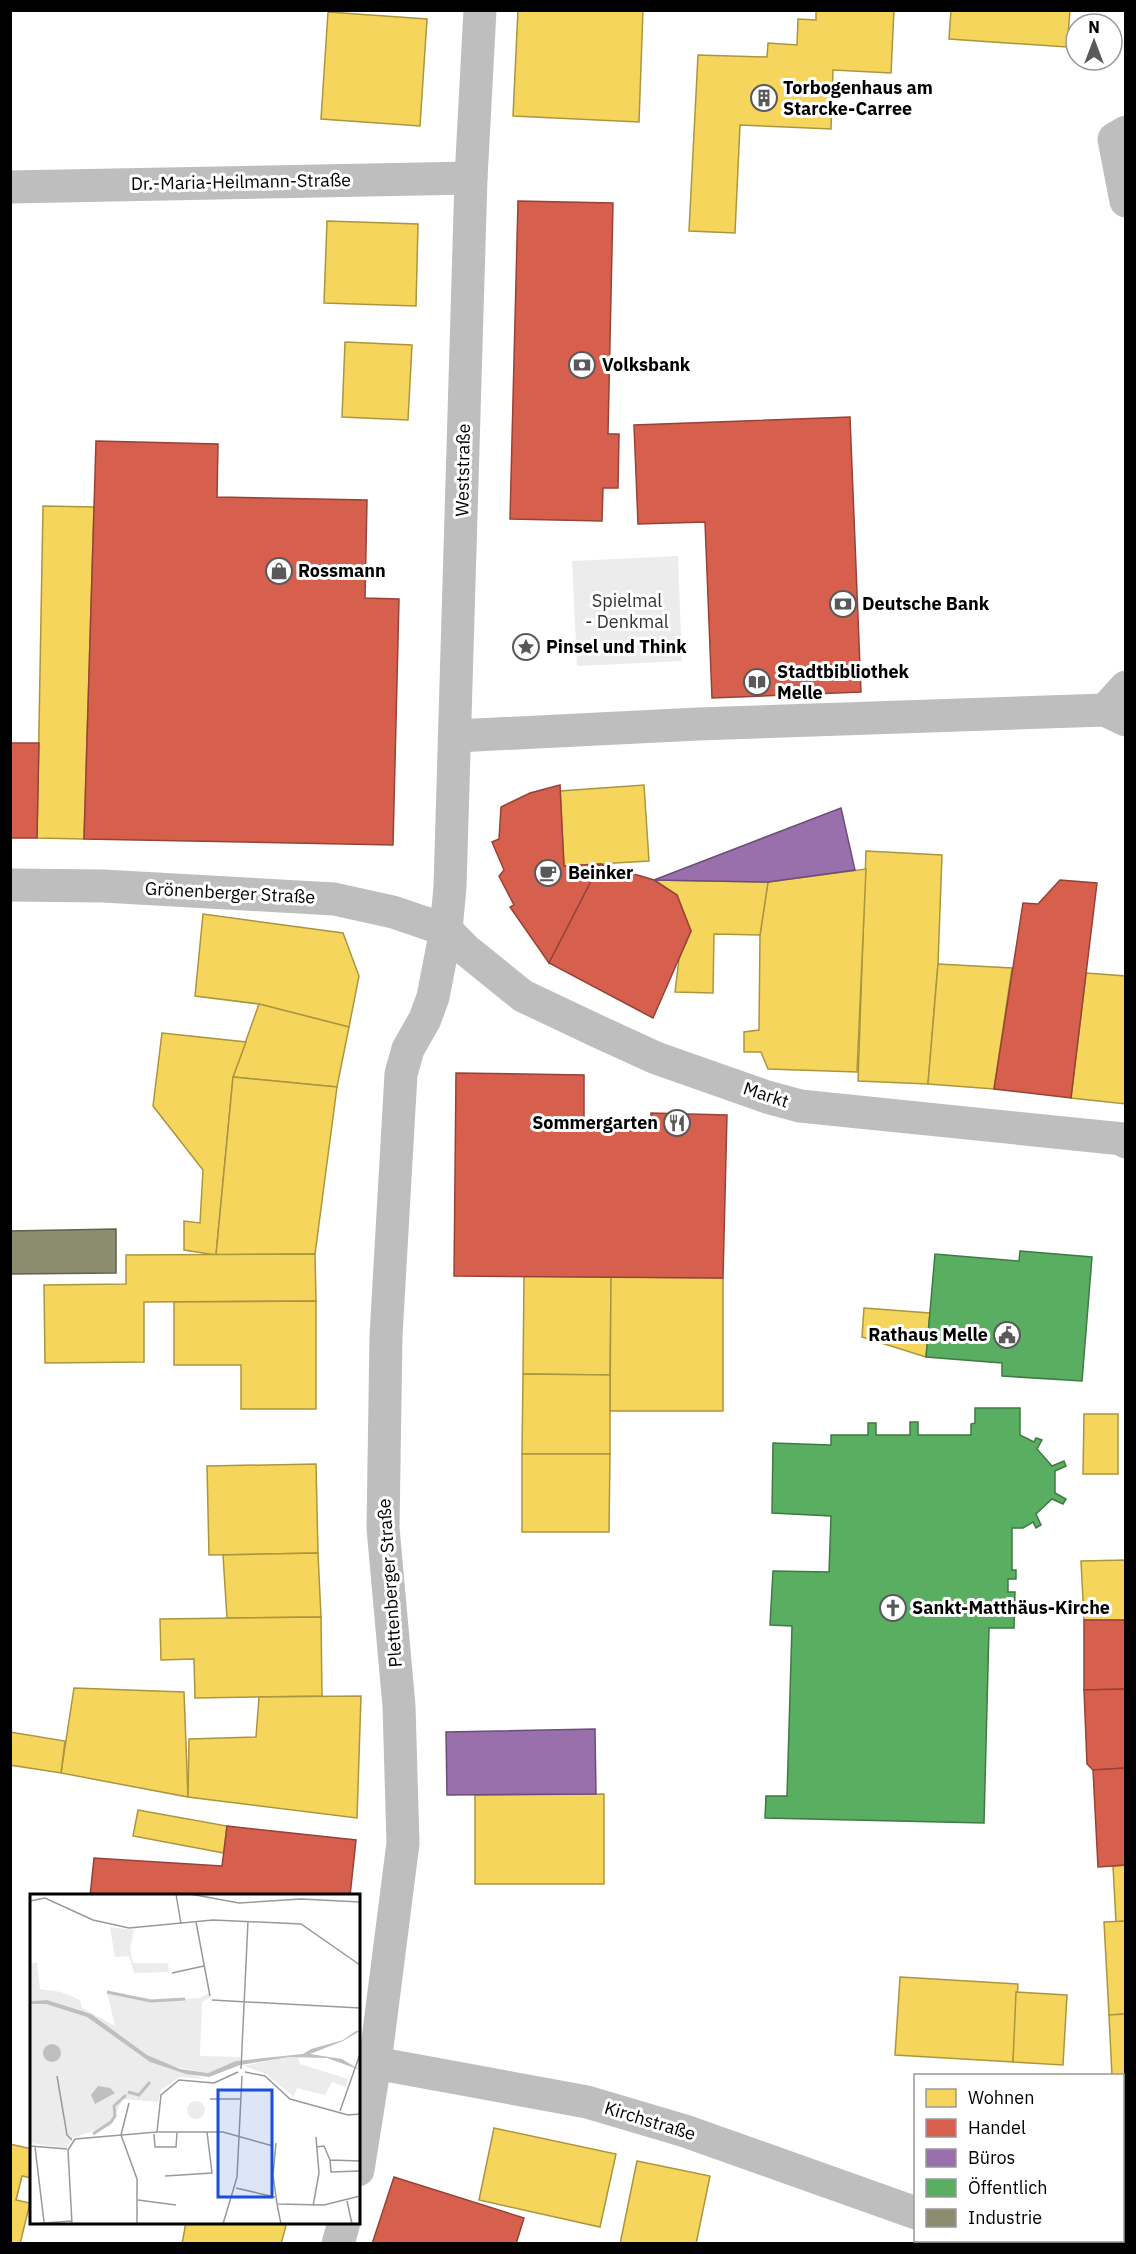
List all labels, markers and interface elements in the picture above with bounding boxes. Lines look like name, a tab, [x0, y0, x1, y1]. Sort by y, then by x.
north arrow	[1064, 12, 1124, 72]
text: N	[1088, 17, 1100, 37]
place label: Torbogenhaus am Starcke-Carree	[783, 76, 933, 120]
building icon: Torbogenhaus am Starcke-Carree	[749, 83, 779, 113]
street label: Dr.-Maria-Heilmann-Straße	[131, 168, 351, 195]
bank icon: Volksbank	[567, 350, 597, 380]
place label: Volksbank	[602, 353, 691, 376]
street label: Weststraße	[450, 423, 475, 517]
shop icon: Rossmann	[264, 556, 294, 586]
place label: Rossmann	[298, 559, 386, 582]
park label: Spielmal - Denkmal	[585, 589, 669, 633]
bank icon: Deutsche Bank	[828, 589, 858, 619]
place label: Deutsche Bank	[862, 592, 990, 615]
place icon: Pinsel und Think	[511, 632, 541, 662]
place label: Pinsel und Think	[546, 635, 687, 658]
place label: Stadtbibliothek Melle	[777, 660, 910, 704]
library icon: Stadtbibliothek Melle	[742, 667, 772, 697]
cafe icon: Beinker	[533, 858, 563, 888]
place label: Beinker	[568, 861, 633, 884]
street label: Grönenberger Straße	[144, 877, 316, 908]
street label: Markt	[741, 1076, 792, 1113]
restaurant icon: Sommergarten	[662, 1108, 692, 1138]
place label: Sommergarten	[532, 1111, 658, 1134]
public building icon: Rathaus Melle	[992, 1320, 1022, 1350]
place label: Rathaus Melle	[868, 1323, 988, 1346]
street label: Plettenberger Straße	[372, 1498, 407, 1668]
church icon: Sankt-Matthäus-Kirche	[878, 1593, 908, 1623]
place label: Sankt-Matthäus-Kirche	[912, 1596, 1110, 1619]
inset map	[30, 1894, 360, 2224]
legend	[914, 2074, 1124, 2242]
text: Wohnen	[968, 2086, 1034, 2109]
street label: Kirchstraße	[602, 2096, 699, 2145]
text: Handel	[968, 2116, 1026, 2139]
text: Büros	[968, 2146, 1015, 2169]
text: Öffentlich	[968, 2176, 1047, 2199]
text: Industrie	[968, 2206, 1042, 2229]

